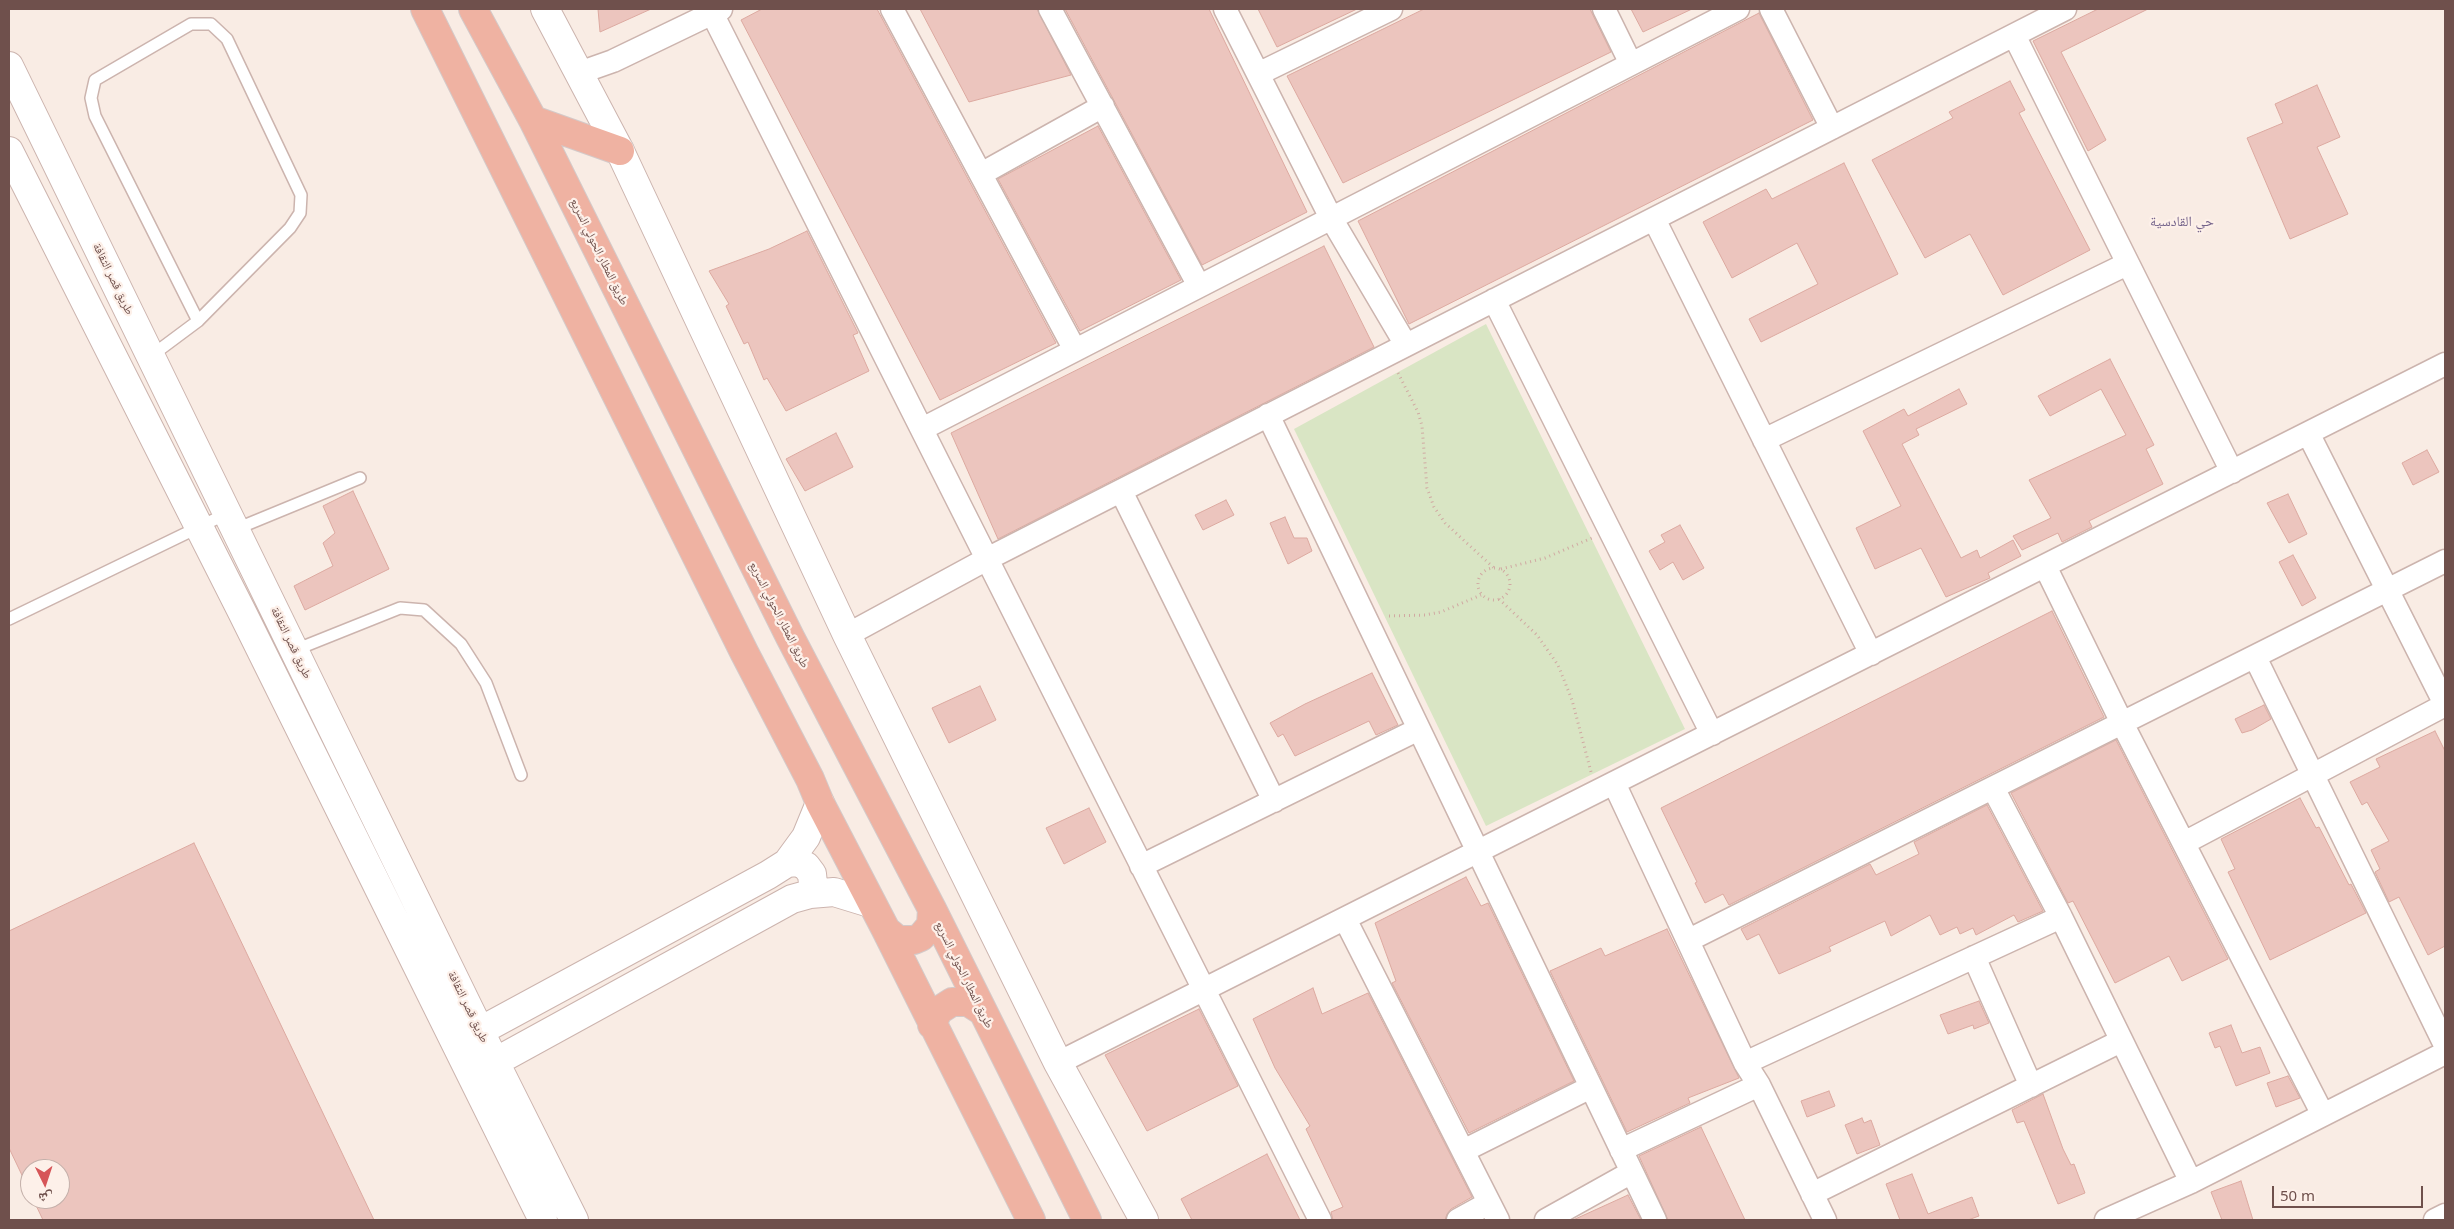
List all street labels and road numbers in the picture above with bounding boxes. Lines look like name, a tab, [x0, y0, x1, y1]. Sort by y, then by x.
street label: طريق المطار الحولي السريع	[567, 196, 631, 308]
street label: طريق قصر الثقافة	[89, 241, 137, 317]
street label: طريق المطار الحولي السريع	[746, 559, 812, 671]
street label: طريق قصر الثقافة	[267, 605, 315, 681]
street label: طريق المطار الحولي السريع	[932, 919, 996, 1031]
street label: طريق قصر الثقافة	[444, 969, 492, 1045]

